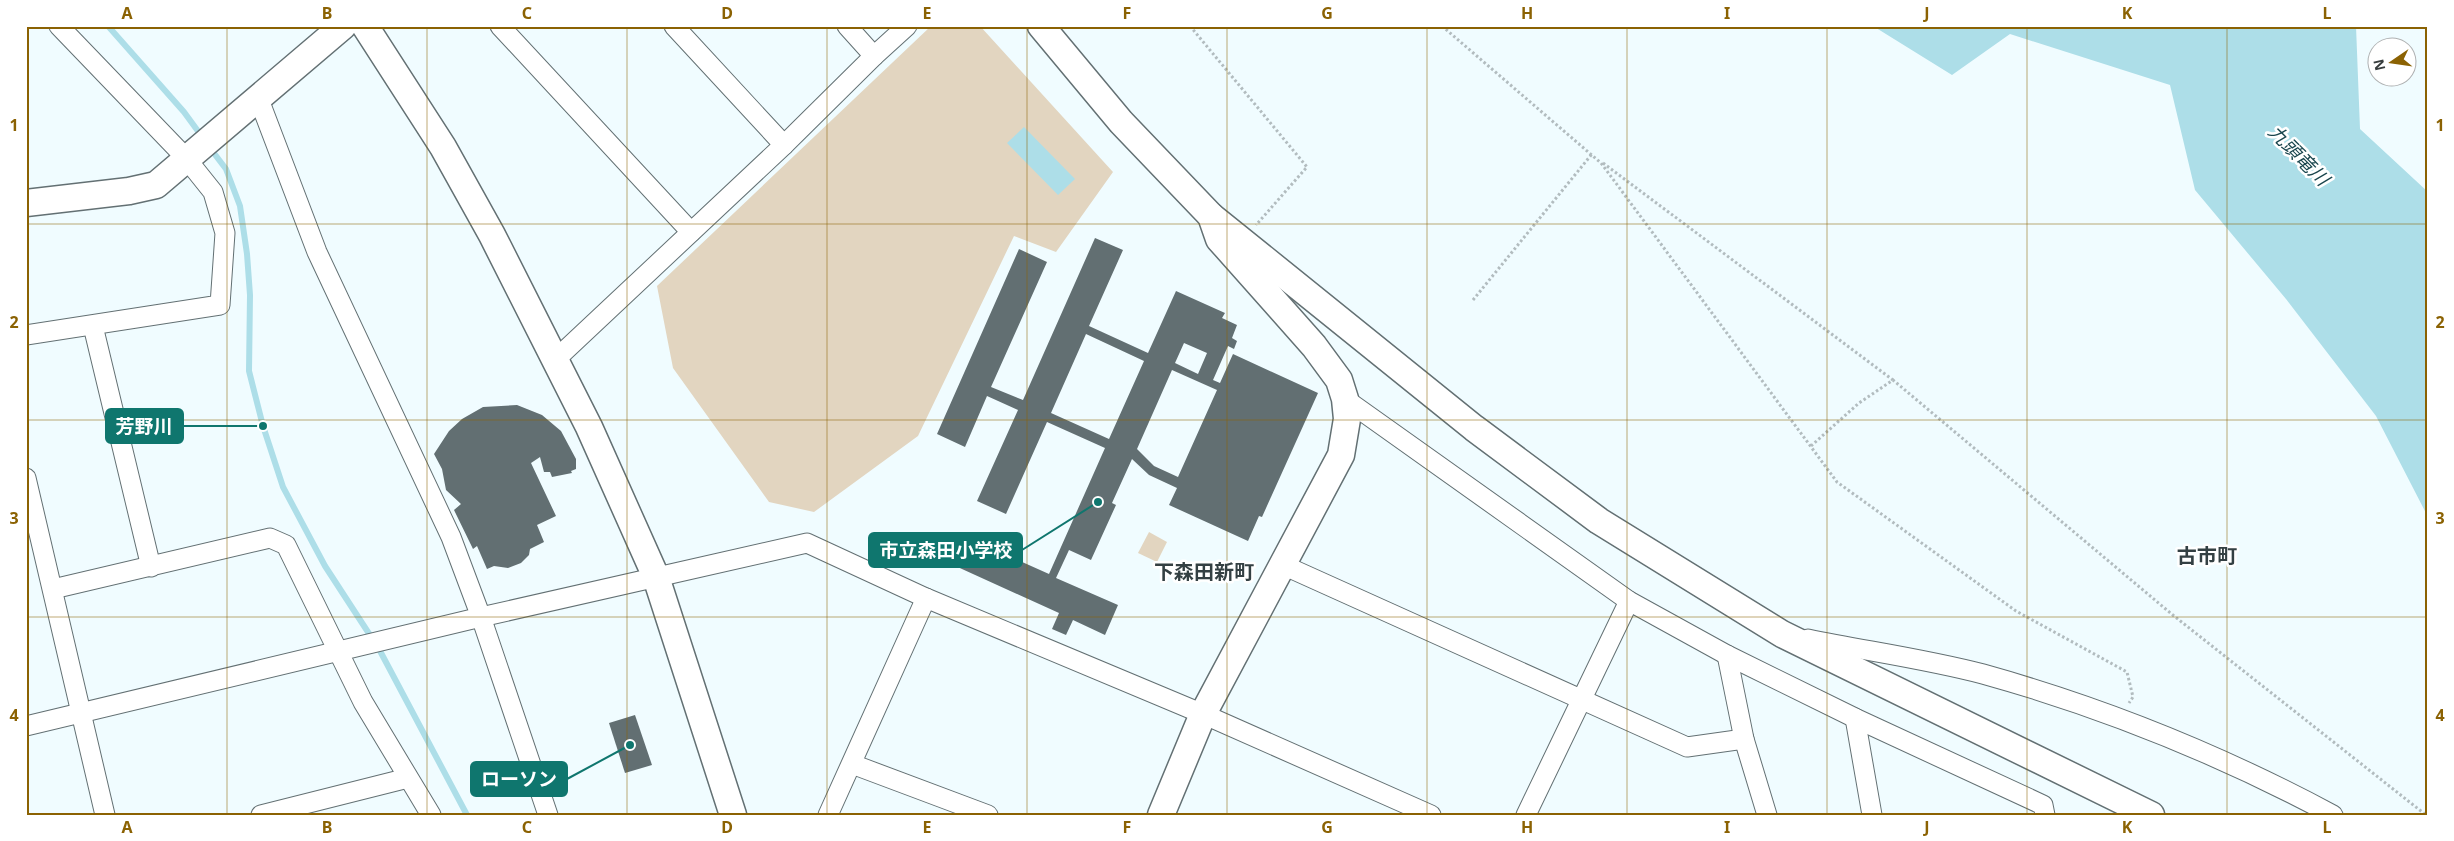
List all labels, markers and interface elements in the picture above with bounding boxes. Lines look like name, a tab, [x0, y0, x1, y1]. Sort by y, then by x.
text: A	[121, 2, 133, 24]
text: B	[322, 2, 332, 24]
text: C	[522, 2, 532, 24]
text: D	[721, 2, 733, 24]
text: E	[923, 2, 932, 24]
text: F	[1123, 2, 1131, 24]
text: G	[1321, 2, 1333, 24]
text: H	[1521, 2, 1533, 24]
text: I	[1724, 2, 1730, 24]
text: J	[1922, 2, 1930, 24]
text: K	[2122, 2, 2133, 24]
text: L	[2323, 2, 2332, 24]
north arrow	[2366, 38, 2416, 88]
text: N	[2368, 57, 2389, 73]
text: 1	[9, 114, 19, 136]
text: 1	[2435, 114, 2445, 136]
water label: 九頭竜川	[2263, 119, 2336, 192]
text: 2	[9, 311, 19, 333]
text: 2	[2435, 311, 2445, 333]
callout: 芳野川	[106, 409, 183, 443]
text: 芳野川	[115, 413, 173, 439]
text: 3	[9, 507, 19, 529]
text: 3	[2435, 507, 2445, 529]
callout: 市立森田小学校	[869, 533, 1022, 567]
text: 市立森田小学校	[879, 537, 1013, 563]
district label: 古市町	[2177, 542, 2237, 569]
district label: 下森田新町	[1154, 558, 1254, 585]
text: 4	[9, 704, 19, 726]
text: 4	[2435, 704, 2445, 726]
callout: ローソン	[471, 762, 567, 796]
text: ローソン	[481, 766, 557, 792]
text: A	[121, 816, 133, 838]
text: B	[322, 816, 332, 838]
text: C	[522, 816, 532, 838]
text: D	[721, 816, 733, 838]
text: E	[923, 816, 932, 838]
text: F	[1123, 816, 1131, 838]
text: G	[1321, 816, 1333, 838]
text: H	[1521, 816, 1533, 838]
text: I	[1724, 816, 1730, 838]
text: J	[1922, 816, 1930, 838]
text: K	[2122, 816, 2133, 838]
text: L	[2323, 816, 2332, 838]

